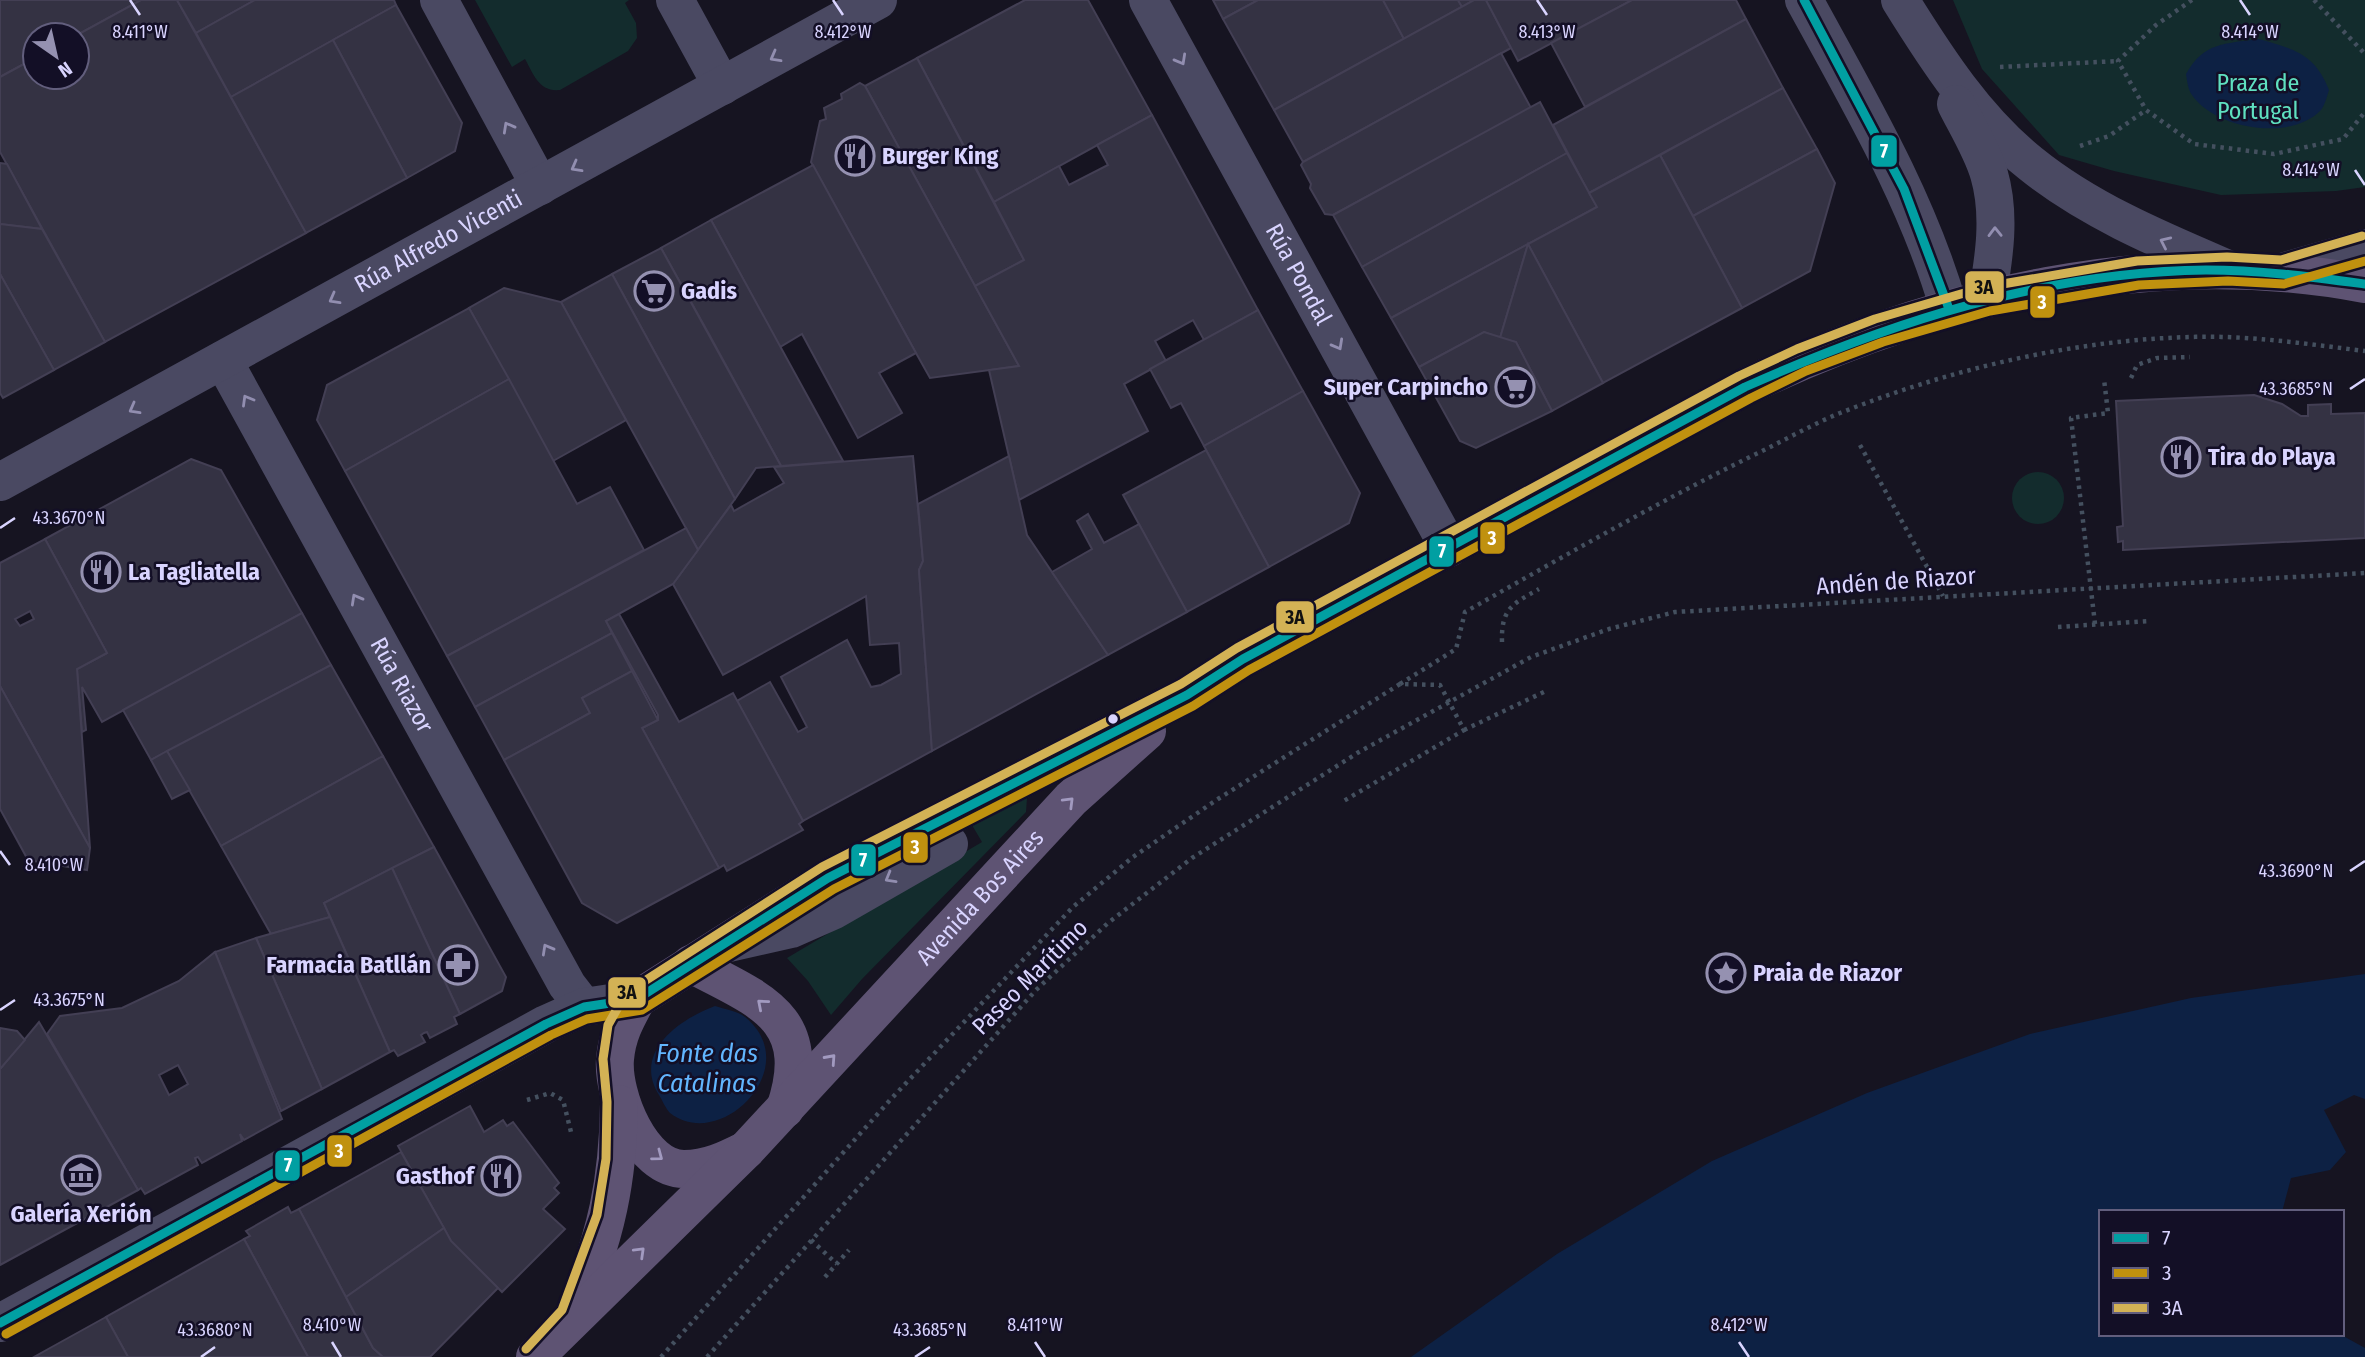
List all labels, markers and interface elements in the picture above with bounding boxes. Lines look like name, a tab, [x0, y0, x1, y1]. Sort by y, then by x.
north arrow	[21, 21, 91, 91]
text: 8.411°W	[112, 21, 168, 43]
text: 8.412°W	[815, 21, 872, 43]
text: 8.413°W	[1518, 21, 1576, 43]
text: 8.414°W	[2221, 21, 2279, 43]
one-way arrow	[770, 48, 783, 62]
one-way arrow	[1173, 52, 1186, 65]
text: N	[54, 57, 76, 82]
park label: Praza de Portugal	[2217, 69, 2299, 125]
one-way arrow	[503, 121, 516, 134]
line badge: 7	[1870, 134, 1898, 168]
restaurant icon: Burger King	[834, 135, 876, 177]
text: 7	[1880, 140, 1888, 163]
place label: Burger King	[882, 142, 998, 170]
one-way arrow	[571, 159, 584, 172]
text: 8.414°W	[2282, 159, 2340, 181]
street label: Rúa Alfredo Vicenti	[350, 184, 527, 299]
street label: Rúa Pondal	[1260, 219, 1338, 330]
one-way arrow	[1987, 226, 2003, 237]
one-way arrow	[2160, 236, 2173, 250]
supermarket icon: Gadis	[633, 270, 675, 312]
line badge: 3A	[1964, 270, 2005, 304]
text: 3A	[1973, 276, 1994, 299]
place label: Gadis	[681, 277, 737, 305]
line badge: 3	[2029, 285, 2056, 319]
one-way arrow	[328, 291, 341, 304]
text: 3	[2037, 291, 2047, 314]
one-way arrow	[1330, 337, 1343, 350]
supermarket icon: Super Carpincho	[1494, 366, 1536, 408]
place label: Super Carpincho	[1323, 373, 1488, 401]
text: 43.3685°N	[2259, 378, 2333, 400]
one-way arrow	[242, 395, 255, 408]
one-way arrow	[129, 401, 142, 414]
restaurant icon: Tira do Playa	[2160, 436, 2202, 478]
place label: Tira do Playa	[2208, 443, 2336, 471]
text: 43.3670°N	[32, 507, 106, 529]
line badge: 3	[1479, 521, 1506, 555]
text: 3	[1487, 527, 1497, 550]
line badge: 7	[1428, 535, 1455, 568]
text: 7	[1438, 540, 1446, 563]
restaurant icon: La Tagliatella	[80, 551, 122, 593]
place label: La Tagliatella	[128, 558, 260, 586]
street label: Andén de Riazor	[1815, 561, 1977, 601]
one-way arrow	[351, 594, 364, 607]
line badge: 3A	[1275, 600, 1315, 634]
text: 3A	[1284, 606, 1305, 629]
street label: Rúa Riazor	[364, 633, 440, 738]
unlabelled marker	[1106, 712, 1120, 726]
one-way arrow	[1060, 797, 1073, 810]
street label: Avenida Bos Aires	[911, 824, 1049, 971]
line badge: 3	[902, 831, 929, 864]
text: 3	[910, 836, 920, 859]
line badge: 7	[850, 843, 877, 877]
text: 7	[859, 849, 867, 872]
text: 8.410°W	[25, 854, 84, 876]
text: 43.3690°N	[2259, 860, 2333, 882]
one-way arrow	[884, 870, 897, 883]
street label: Paseo Marítimo	[967, 914, 1093, 1040]
pharmacy icon: Farmacia Batllán	[437, 944, 479, 986]
one-way arrow	[542, 944, 556, 957]
place label: Farmacia Batllán	[266, 951, 431, 979]
place icon: Praia de Riazor	[1705, 952, 1747, 994]
place label: Praia de Riazor	[1753, 959, 1902, 987]
line badge: 3A	[607, 976, 647, 1009]
text: 3A	[616, 981, 637, 1004]
text: 43.3675°N	[33, 989, 105, 1011]
one-way arrow	[758, 1000, 771, 1012]
water label: Fonte das Catalinas	[656, 1038, 758, 1099]
one-way arrow	[823, 1054, 835, 1067]
line badge: 3	[326, 1134, 353, 1168]
text: 3	[334, 1140, 344, 1163]
one-way arrow	[650, 1148, 662, 1161]
line badge: 7	[274, 1149, 301, 1182]
museum icon: Galería Xerión	[60, 1154, 102, 1196]
text: 7	[284, 1154, 292, 1177]
restaurant icon: Gasthof	[480, 1155, 522, 1197]
place label: Gasthof	[396, 1162, 476, 1190]
place label: Galería Xerión	[10, 1200, 152, 1228]
legend	[2099, 1210, 2344, 1336]
text: 7	[2162, 1225, 2171, 1251]
one-way arrow	[632, 1248, 645, 1261]
text: 3	[2162, 1260, 2171, 1286]
text: 3A	[2162, 1295, 2183, 1321]
text: 8.410°W	[303, 1314, 362, 1336]
text: 8.411°W	[1007, 1314, 1063, 1336]
text: 8.412°W	[1711, 1314, 1768, 1336]
text: 43.3680°N	[177, 1319, 253, 1341]
text: 43.3685°N	[893, 1319, 967, 1341]

